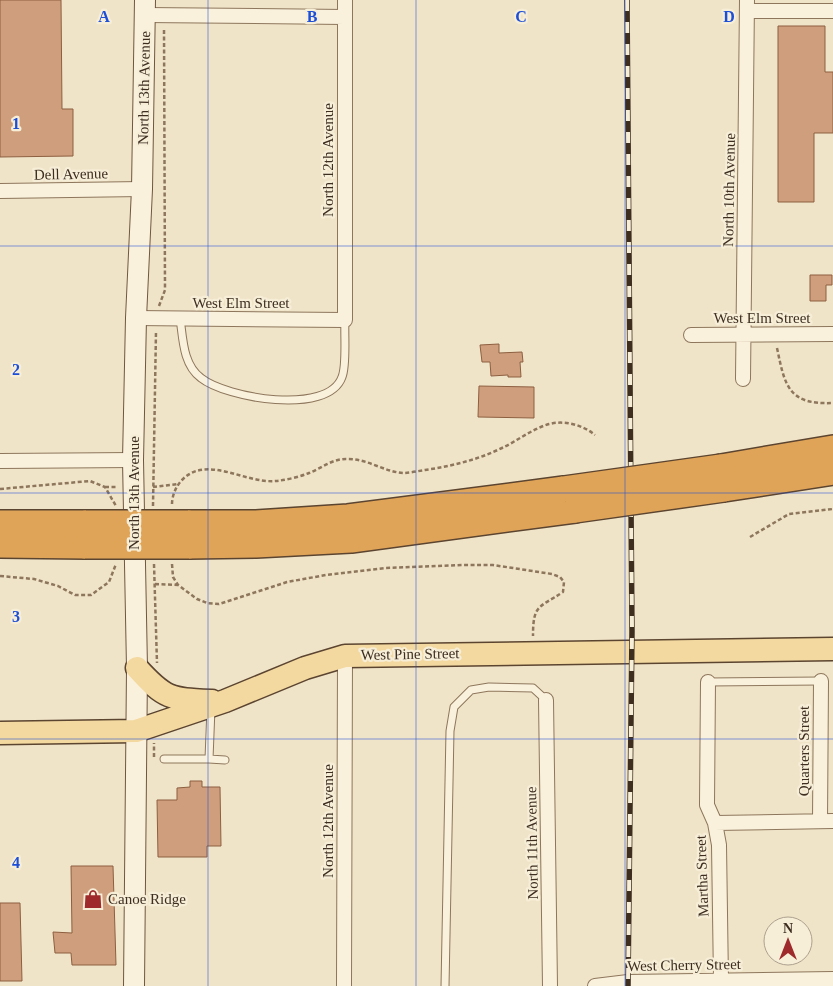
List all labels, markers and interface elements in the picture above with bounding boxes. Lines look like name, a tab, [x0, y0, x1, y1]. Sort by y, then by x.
text: A	[98, 8, 110, 25]
text: B	[307, 8, 318, 25]
text: C	[515, 8, 527, 25]
text: D	[723, 8, 735, 25]
street label: North 13th Avenue	[135, 31, 153, 145]
street label: North 12th Avenue	[320, 103, 336, 217]
text: 1	[12, 115, 20, 132]
street label: North 10th Avenue	[720, 133, 738, 247]
street label: Dell Avenue	[34, 165, 109, 183]
street label: West Elm Street	[192, 295, 290, 311]
street label: West Elm Street	[713, 310, 811, 326]
text: 2	[12, 361, 20, 378]
street label: North 13th Avenue	[126, 436, 142, 550]
text: 3	[12, 608, 20, 625]
street label: West Pine Street	[360, 645, 460, 663]
street label: Quarters Street	[796, 705, 812, 796]
street label: North 12th Avenue	[320, 764, 336, 878]
street label: North 11th Avenue	[523, 786, 541, 900]
street label: Martha Street	[693, 834, 711, 917]
text: 4	[12, 854, 20, 871]
shop icon: Canoe Ridge	[82, 888, 104, 910]
place label: Canoe Ridge	[108, 891, 186, 907]
north arrow	[763, 916, 813, 966]
text: N	[783, 921, 793, 936]
street label: West Cherry Street	[627, 956, 742, 974]

